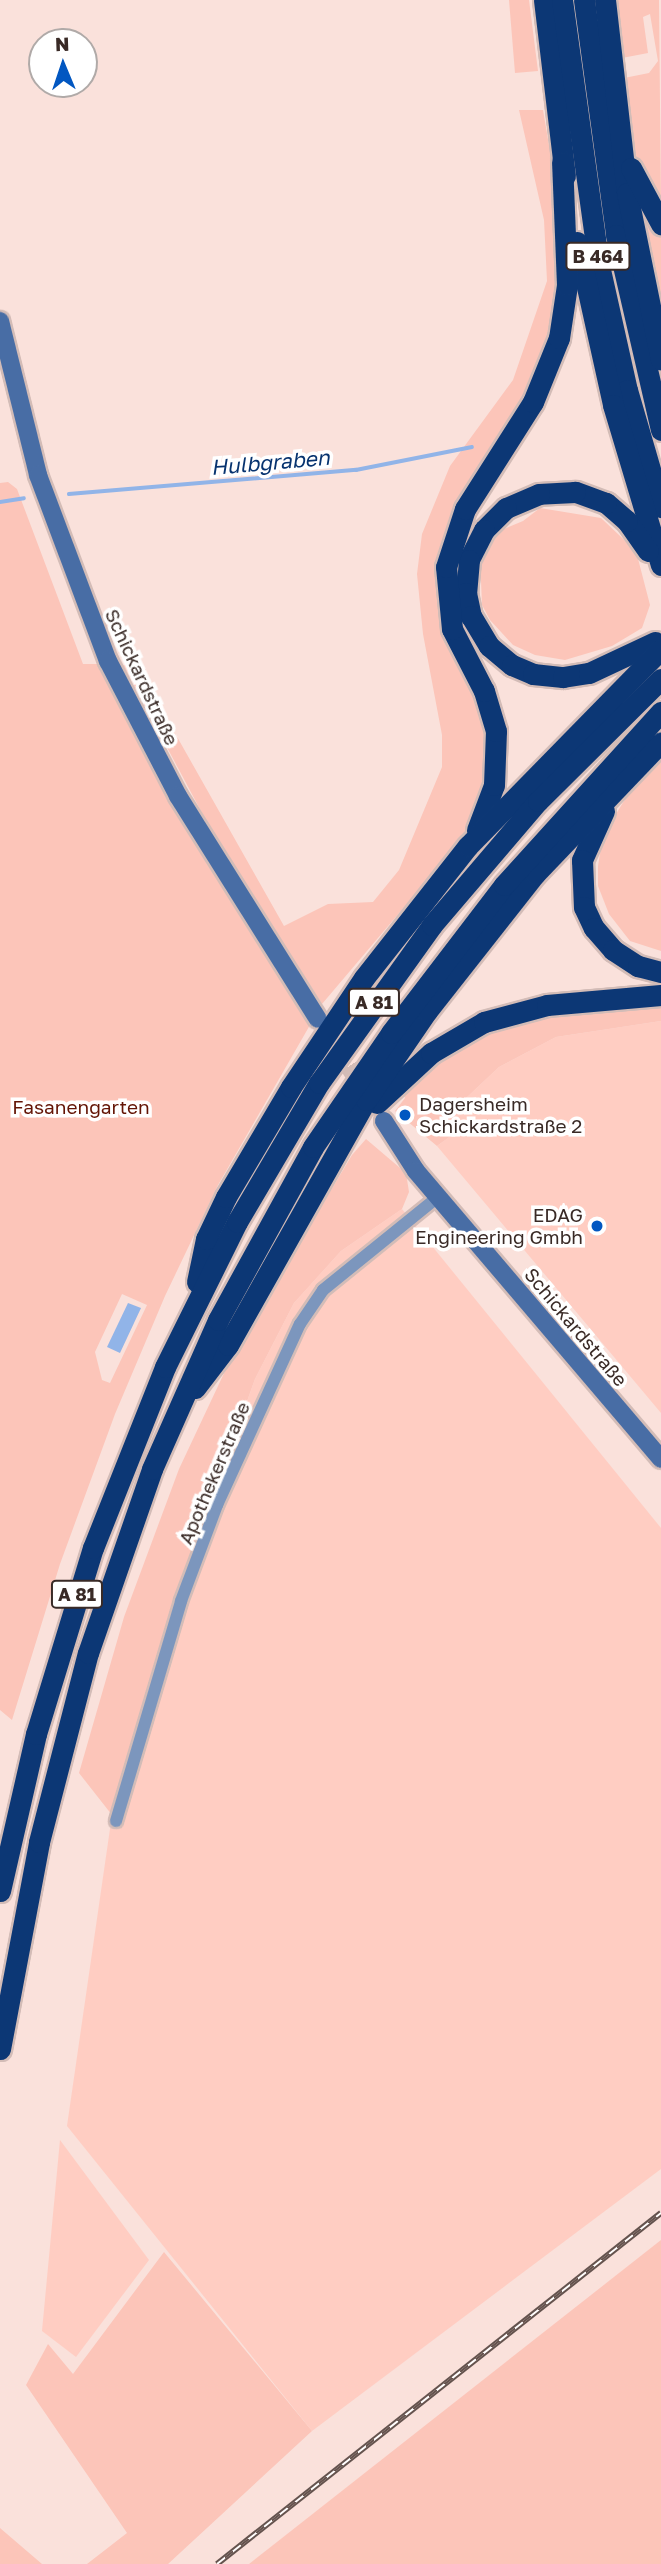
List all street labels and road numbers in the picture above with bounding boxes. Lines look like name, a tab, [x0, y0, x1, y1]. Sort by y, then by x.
road number: B 464	[565, 242, 631, 270]
street label: Schickardstraße	[101, 605, 183, 749]
road number: A 81	[348, 987, 400, 1016]
street label: Schickardstraße	[520, 1263, 632, 1391]
street label: Apothekerstraße	[174, 1398, 254, 1548]
road number: A 81	[51, 1580, 103, 1609]

